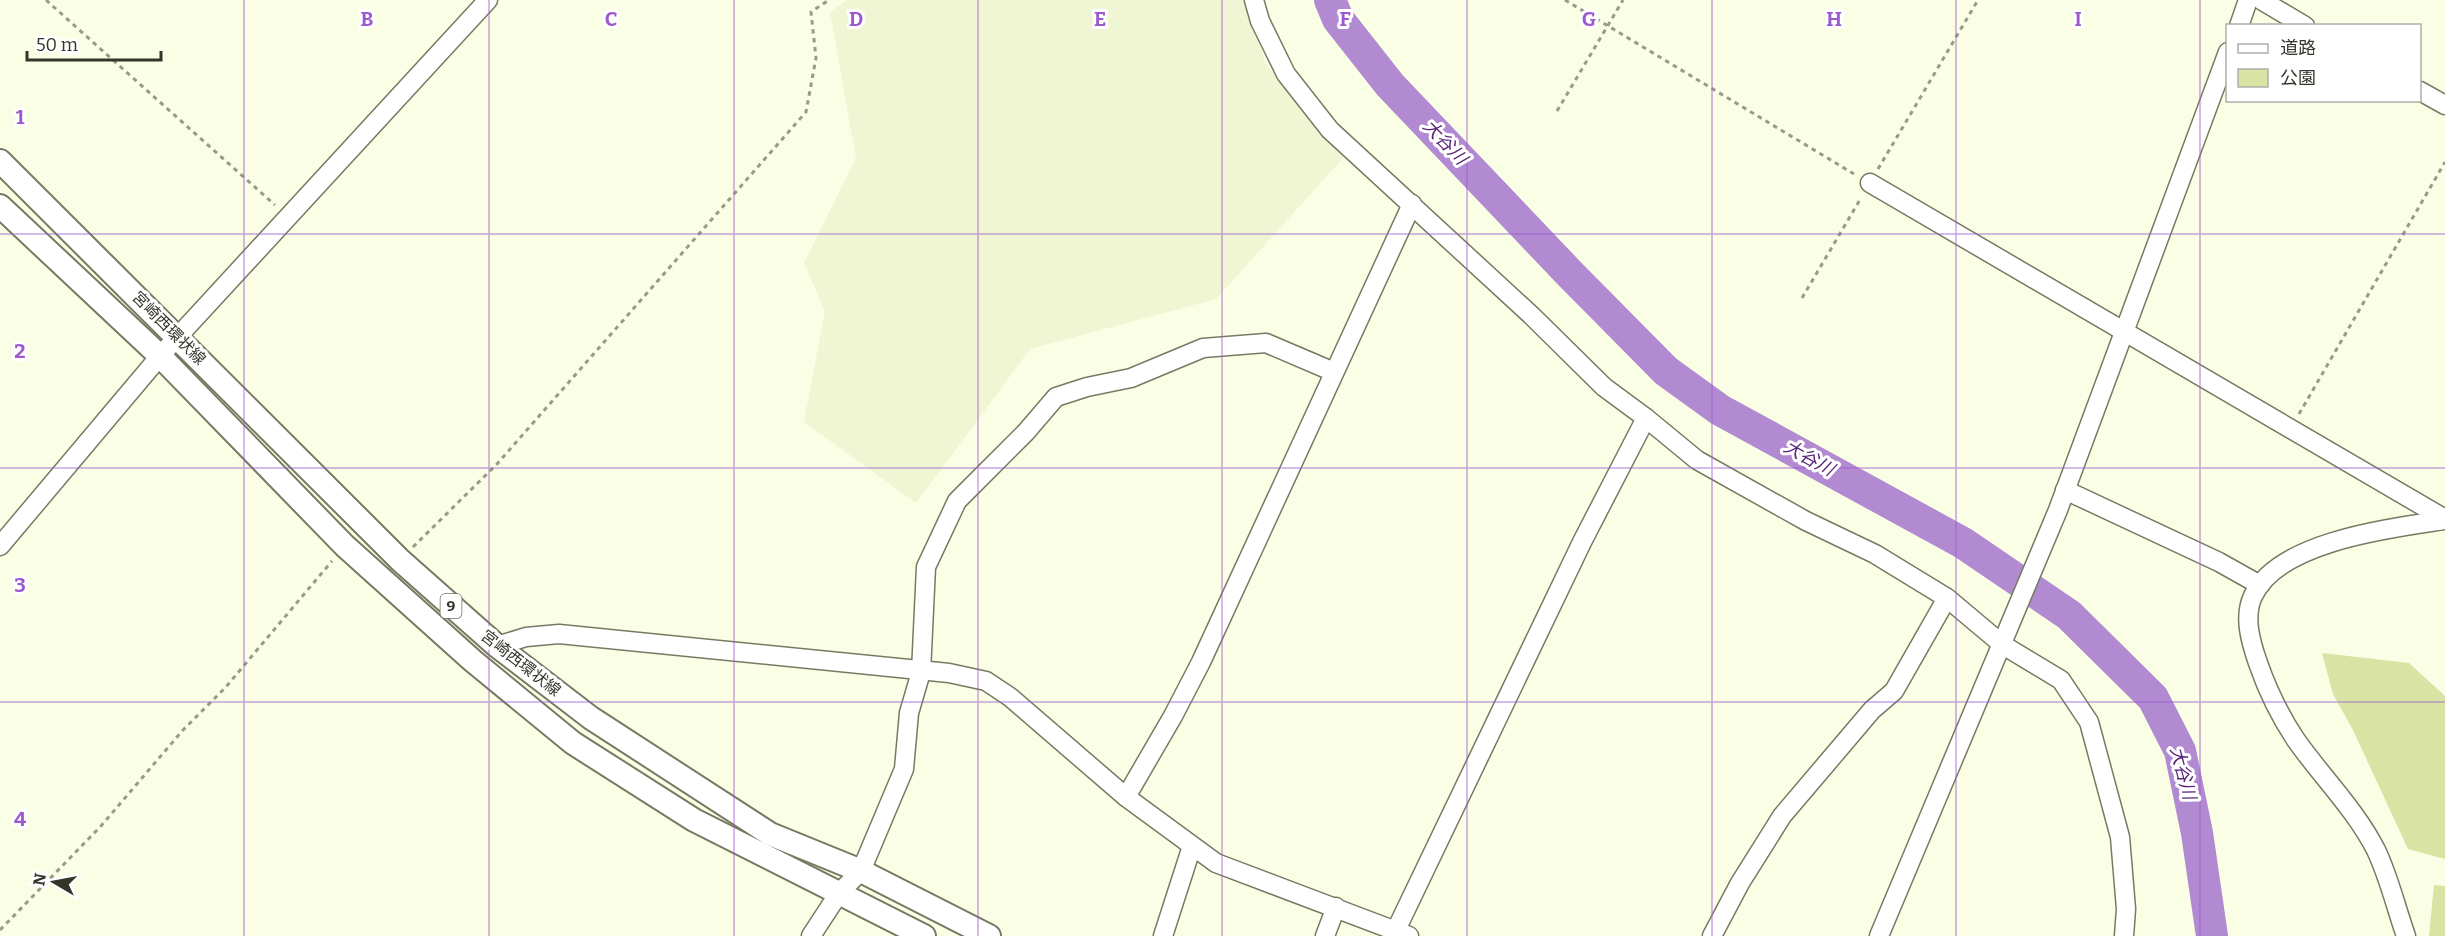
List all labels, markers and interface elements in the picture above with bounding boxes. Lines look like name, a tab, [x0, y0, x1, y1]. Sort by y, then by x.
text: B	[361, 7, 374, 31]
text: C	[605, 7, 617, 31]
text: D	[849, 7, 863, 31]
text: E	[1094, 7, 1106, 31]
text: F	[1339, 7, 1351, 31]
text: G	[1582, 7, 1596, 31]
text: H	[1826, 7, 1842, 31]
text: I	[2074, 7, 2082, 31]
scale bar	[27, 24, 160, 62]
legend	[2226, 24, 2421, 102]
text: 50 m	[36, 34, 78, 56]
text: 道路	[2280, 37, 2316, 59]
text: 公園	[2280, 67, 2316, 89]
text: 1	[16, 105, 25, 129]
water label: 大谷川	[1418, 115, 1473, 171]
street label: 宮崎西環状線	[128, 287, 210, 369]
text: 2	[14, 339, 26, 363]
water label: 大谷川	[1780, 435, 1840, 482]
text: 3	[14, 573, 26, 597]
road number: 9	[440, 594, 462, 618]
street label: 宮崎西環状線	[477, 626, 565, 700]
water label: 大谷川	[2165, 744, 2201, 804]
text: 4	[14, 807, 26, 831]
north arrow	[24, 852, 84, 912]
text: N	[29, 872, 50, 887]

